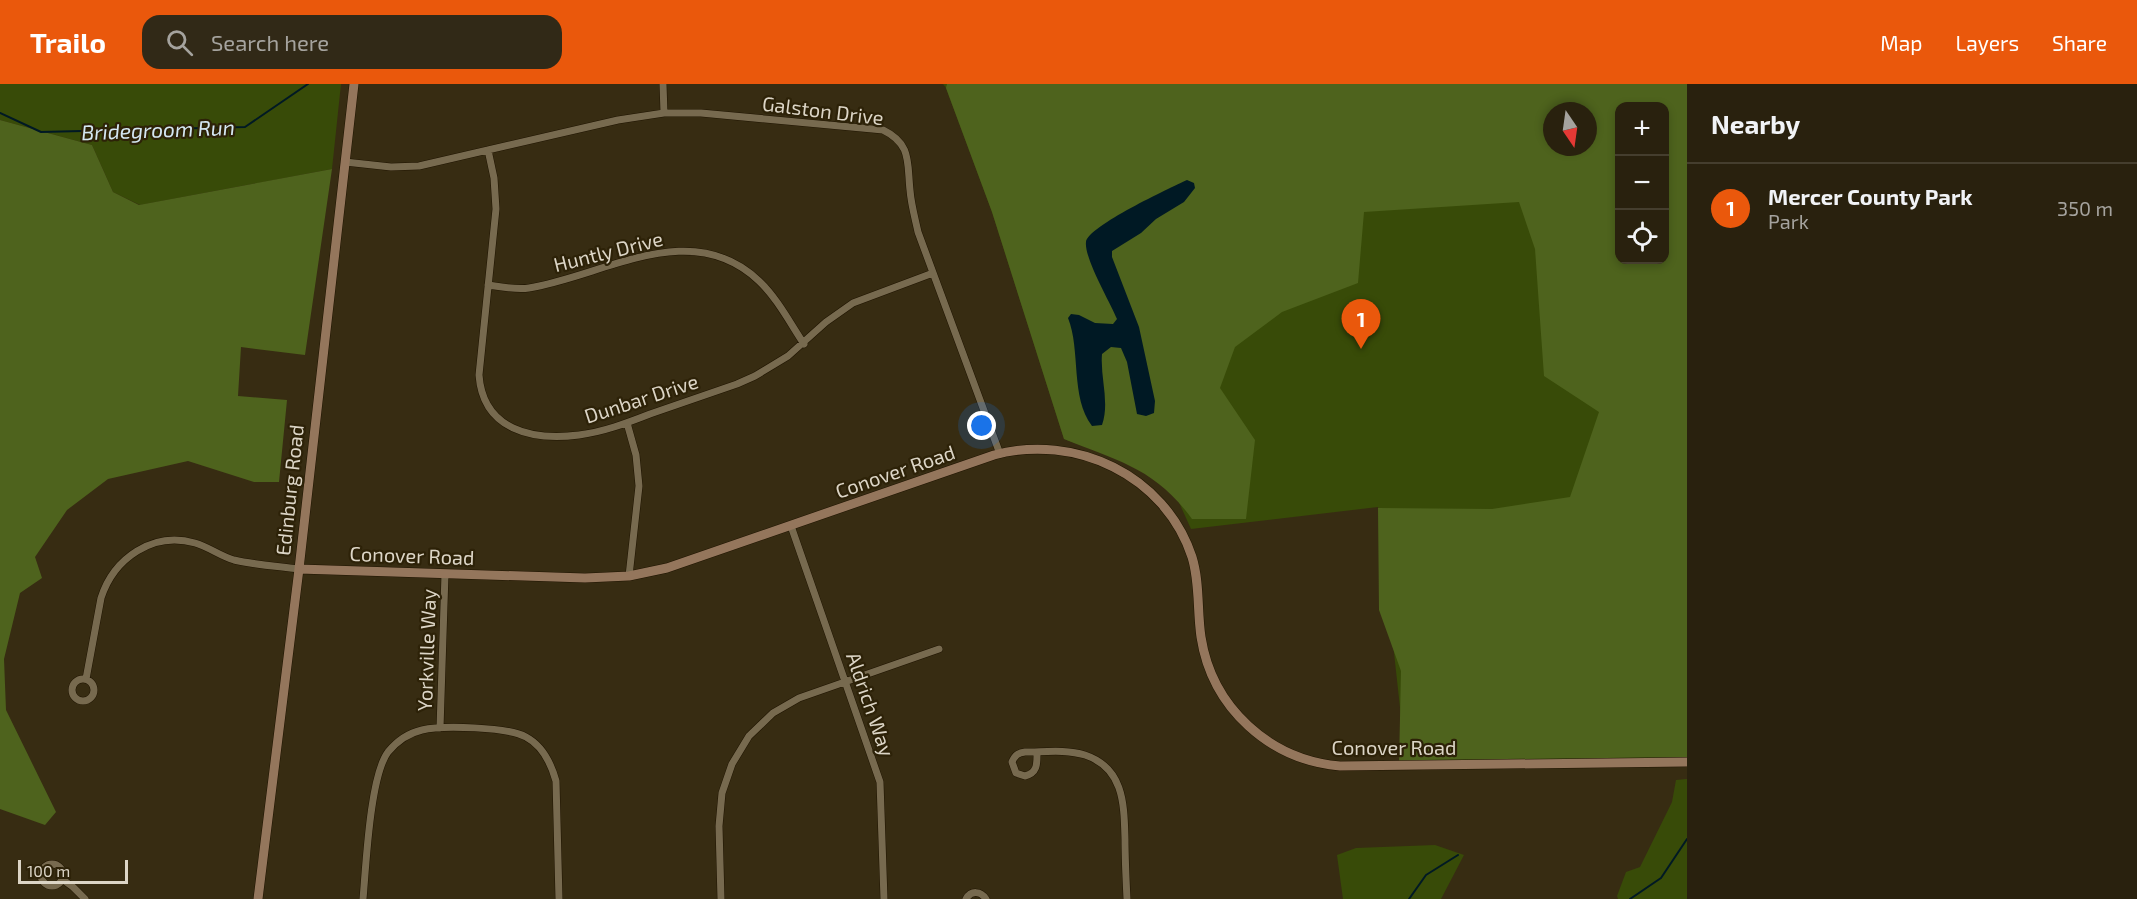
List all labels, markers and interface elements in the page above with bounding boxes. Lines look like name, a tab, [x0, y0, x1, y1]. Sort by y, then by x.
search box	[142, 15, 562, 69]
text: Trailo	[30, 25, 106, 59]
icon: search	[163, 26, 196, 59]
text: Search here	[211, 29, 329, 55]
text: Map	[1880, 30, 1922, 55]
text: Layers	[1955, 30, 2019, 55]
text: Share	[2052, 30, 2107, 55]
street label: Galston Drive	[761, 91, 885, 129]
north arrow	[1543, 102, 1597, 156]
map controls	[1615, 102, 1669, 264]
button: +	[1615, 102, 1669, 156]
text: Nearby	[1711, 108, 1800, 139]
water label: Bridegroom Run	[81, 114, 235, 144]
button: −	[1615, 156, 1669, 210]
text: Mercer County Park	[1768, 183, 1973, 209]
text: 1	[1726, 196, 1735, 220]
text: 350 m	[2057, 196, 2113, 220]
text: Park	[1768, 209, 1809, 233]
button: locate	[1615, 210, 1669, 264]
street label: Huntly Drive	[551, 226, 665, 276]
pin: 1	[1342, 300, 1380, 349]
street label: Dunbar Drive	[581, 368, 701, 428]
your location	[967, 411, 996, 440]
street label: Edinburg Road	[270, 423, 308, 557]
street label: Conover Road	[832, 439, 958, 503]
street label: Conover Road	[349, 541, 475, 569]
street label: Yorkville Way	[412, 588, 440, 712]
street label: Aldrich Way	[842, 649, 900, 760]
street label: Conover Road	[1332, 735, 1456, 759]
scale bar	[18, 857, 128, 884]
text: 100 m	[27, 861, 70, 880]

